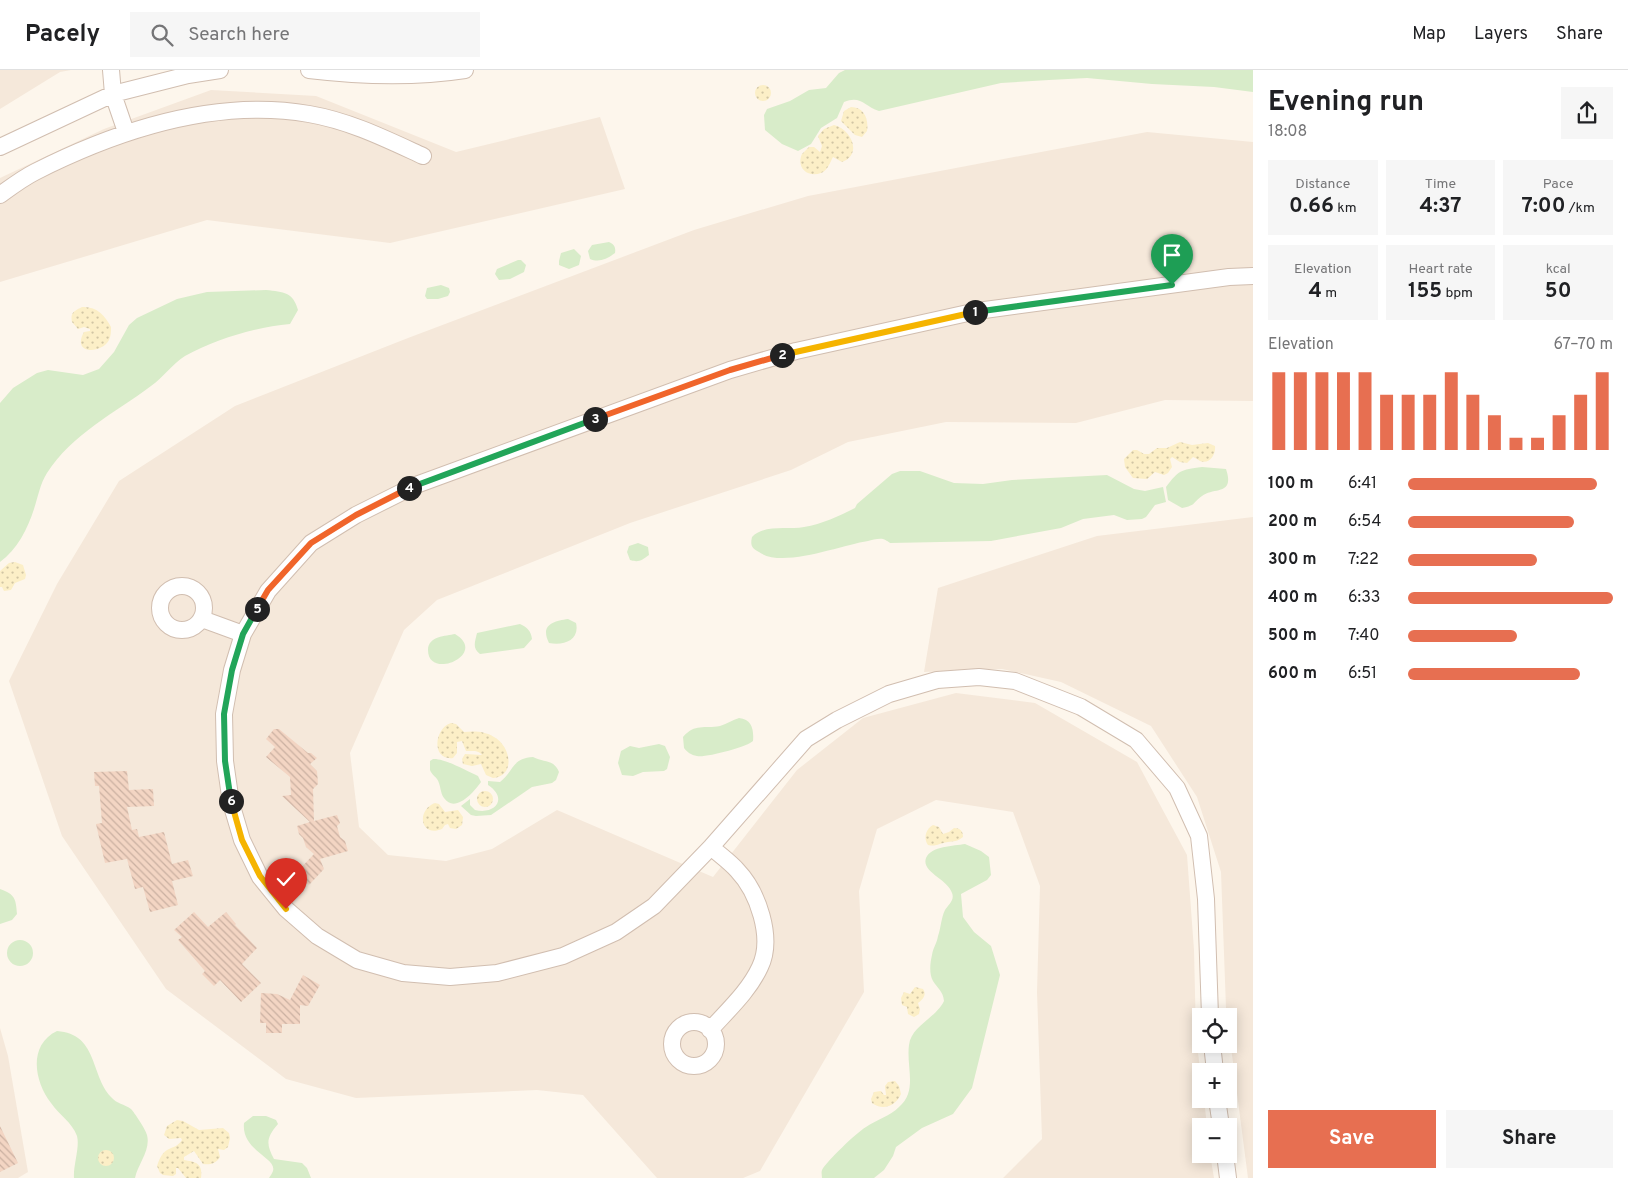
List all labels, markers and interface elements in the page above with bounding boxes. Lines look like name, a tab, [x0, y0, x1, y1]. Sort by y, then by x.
search box	[130, 12, 480, 57]
text: Pacely	[25, 20, 100, 50]
icon: search	[148, 21, 176, 49]
text: Search here	[188, 23, 290, 47]
text: Map	[1412, 23, 1446, 46]
text: Layers	[1474, 23, 1528, 46]
text: Share	[1556, 23, 1603, 46]
text: Evening run	[1268, 85, 1424, 121]
button: share	[1561, 87, 1613, 139]
text: 18:08	[1268, 122, 1307, 142]
text: Distance	[1295, 176, 1350, 193]
text: Time	[1425, 176, 1456, 193]
text: Pace	[1543, 176, 1574, 193]
text: 0.66	[1289, 193, 1334, 220]
text: 4:37	[1419, 193, 1462, 220]
text: 7:00	[1521, 193, 1566, 220]
text: km	[1334, 200, 1357, 217]
text: /km	[1566, 200, 1595, 217]
pin	[1151, 234, 1193, 285]
icon: arrive	[1158, 241, 1186, 269]
text: Elevation	[1294, 261, 1352, 278]
text: Heart rate	[1408, 261, 1473, 278]
text: kcal	[1546, 261, 1571, 278]
text: 4	[1309, 278, 1322, 305]
text: 155	[1408, 278, 1442, 305]
text: 50	[1545, 278, 1571, 305]
text: m	[1322, 285, 1337, 302]
text: bpm	[1442, 285, 1473, 302]
pin: 1	[962, 300, 988, 324]
text: 1	[973, 304, 978, 321]
text: Elevation	[1268, 335, 1334, 355]
text: 67–70 m	[1553, 335, 1613, 355]
pin: 2	[770, 342, 794, 368]
text: 2	[778, 347, 787, 364]
pin: 3	[582, 406, 608, 432]
text: 3	[591, 411, 600, 428]
text: 100 m	[1268, 474, 1314, 494]
text: 6:41	[1348, 474, 1377, 494]
pin: 4	[396, 476, 422, 500]
text: 4	[405, 480, 414, 497]
text: 200 m	[1268, 512, 1317, 532]
text: 6:54	[1348, 512, 1381, 532]
text: 300 m	[1268, 550, 1316, 570]
text: 7:22	[1348, 550, 1379, 570]
text: 400 m	[1268, 588, 1317, 608]
text: 6:33	[1348, 588, 1380, 608]
pin: 5	[244, 596, 270, 622]
text: 5	[253, 601, 262, 618]
text: 500 m	[1268, 626, 1317, 646]
text: 7:40	[1348, 626, 1380, 646]
text: 600 m	[1268, 664, 1317, 684]
text: 6:51	[1348, 664, 1377, 684]
pin: 6	[218, 788, 244, 814]
text: 6	[227, 793, 236, 810]
pin	[265, 858, 307, 909]
icon: check	[272, 865, 300, 893]
map controls	[1192, 1008, 1237, 1163]
button: locate	[1192, 1008, 1237, 1053]
button: +	[1192, 1063, 1237, 1108]
button: Save	[1268, 1110, 1436, 1168]
button: Share	[1446, 1110, 1613, 1168]
button: −	[1192, 1118, 1237, 1163]

